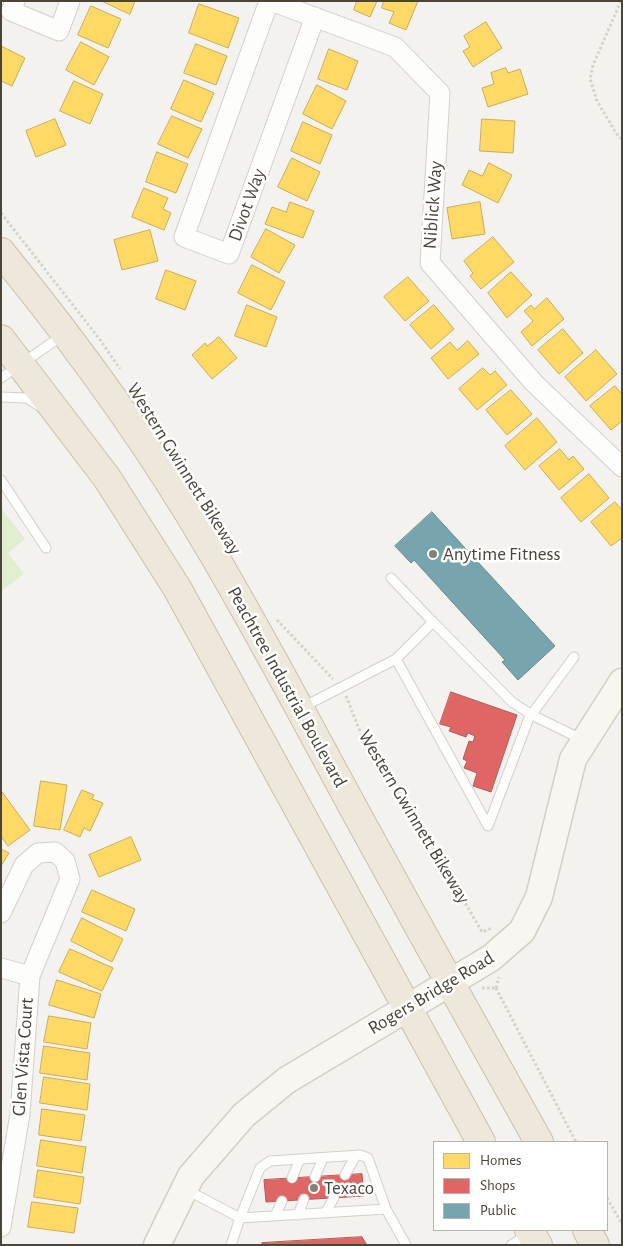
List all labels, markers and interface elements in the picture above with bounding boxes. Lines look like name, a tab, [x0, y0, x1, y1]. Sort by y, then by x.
street label: Niblick Way	[419, 160, 447, 250]
street label: Divot Way	[223, 166, 271, 244]
street label: Western Gwinnett Bikeway	[122, 379, 246, 559]
place label: Anytime Fitness	[443, 543, 561, 565]
marker: Anytime Fitness	[427, 548, 439, 560]
street label: Peachtree Industrial Boulevard	[222, 583, 352, 791]
street label: Western Gwinnett Bikeway	[353, 726, 475, 908]
street label: Rogers Bridge Road	[364, 946, 498, 1040]
street label: Glen Vista Court	[7, 997, 39, 1117]
legend	[433, 1141, 608, 1231]
text: Homes	[480, 1153, 522, 1168]
place label: Texaco	[324, 1177, 374, 1199]
text: Shops	[480, 1178, 515, 1193]
marker: Texaco	[308, 1182, 320, 1194]
text: Public	[480, 1203, 516, 1218]

